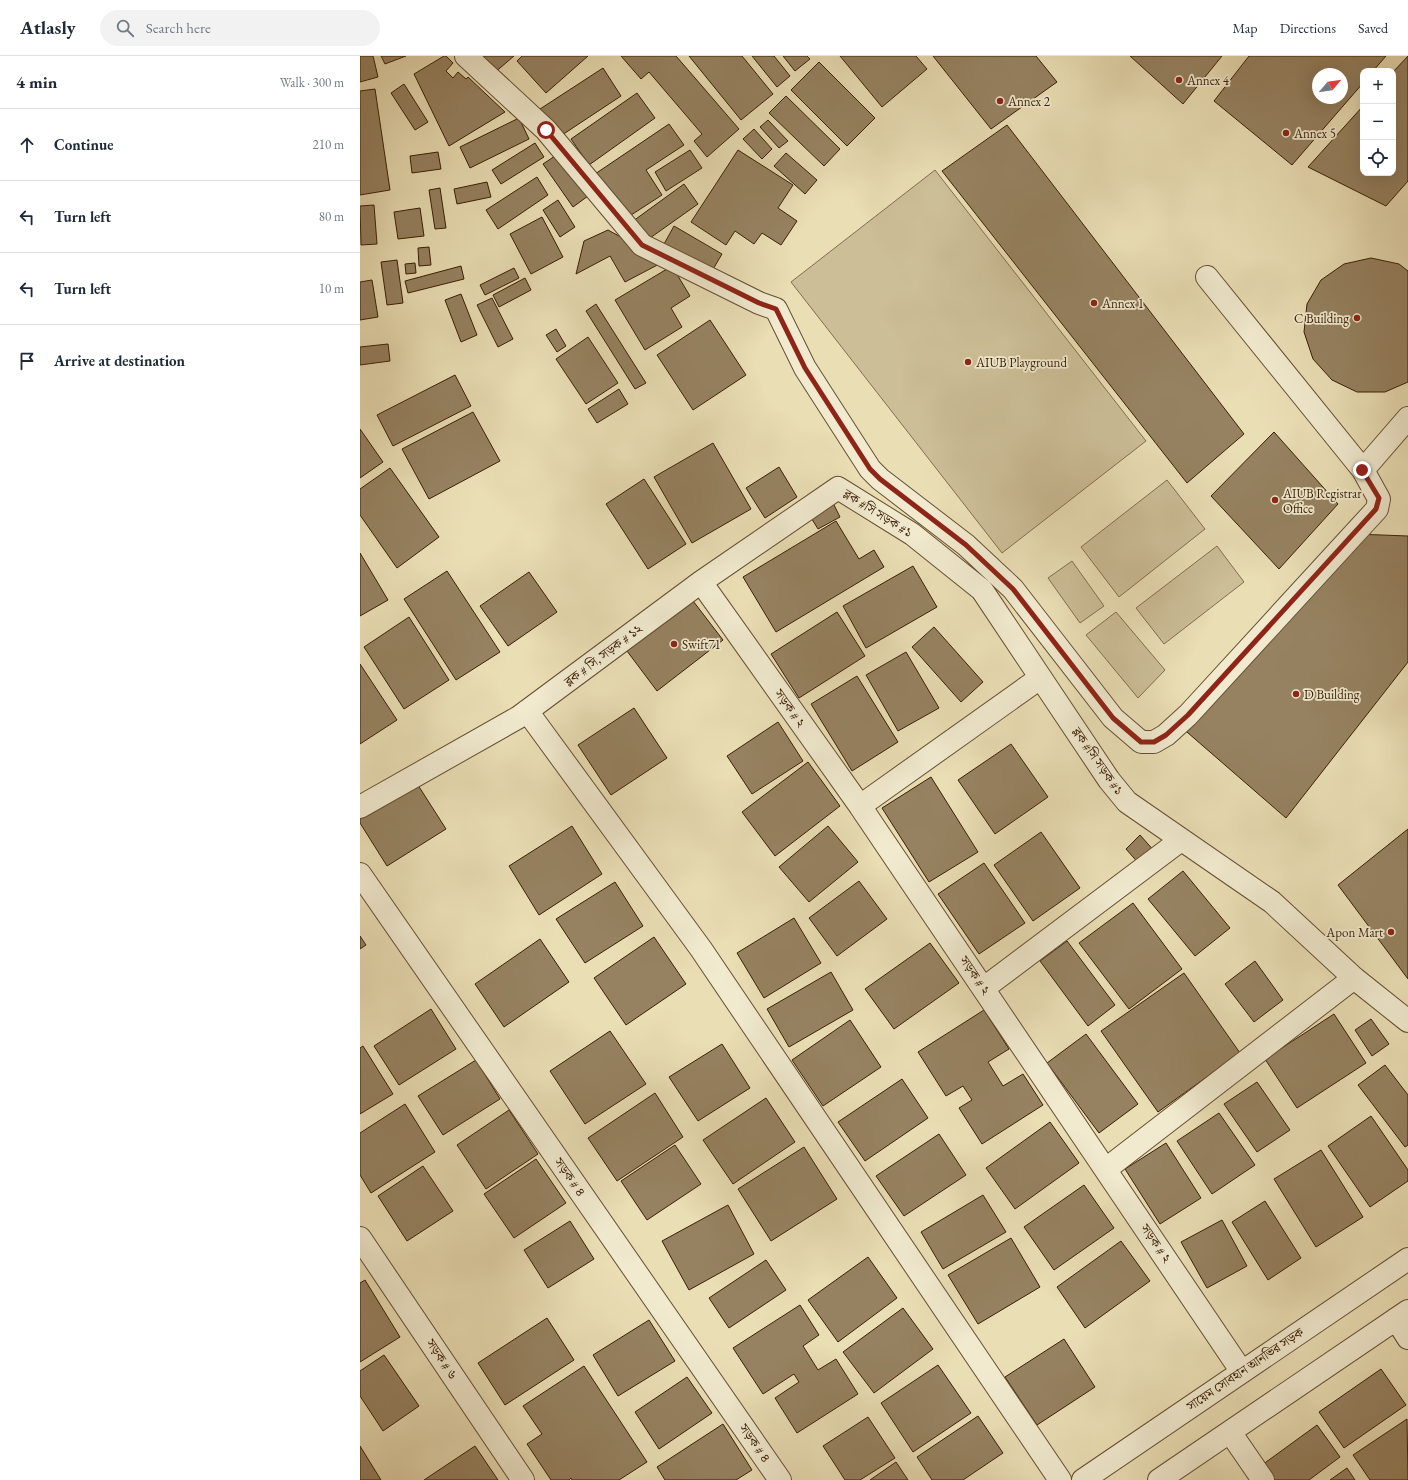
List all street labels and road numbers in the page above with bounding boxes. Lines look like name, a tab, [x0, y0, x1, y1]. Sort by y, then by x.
street label: ব্লক #সি সড়ক #১	[839, 484, 916, 541]
street label: ব্লক # সি, সড়ক # ১২	[560, 620, 646, 690]
street label: সড়ক # ২	[770, 685, 810, 731]
street label: ব্লক #সি সড়ক #১	[1068, 723, 1128, 798]
street label: সড়ক # ২	[955, 952, 994, 998]
street label: সড়ক # ৪	[550, 1153, 590, 1200]
street label: সড়ক # ২	[1136, 1220, 1175, 1266]
street label: সায়েম সোবহান আনভির সড়ক	[1182, 1323, 1307, 1415]
street label: সড়ক # ৬	[422, 1335, 462, 1382]
street label: সড়ক # ৪	[735, 1419, 775, 1466]

